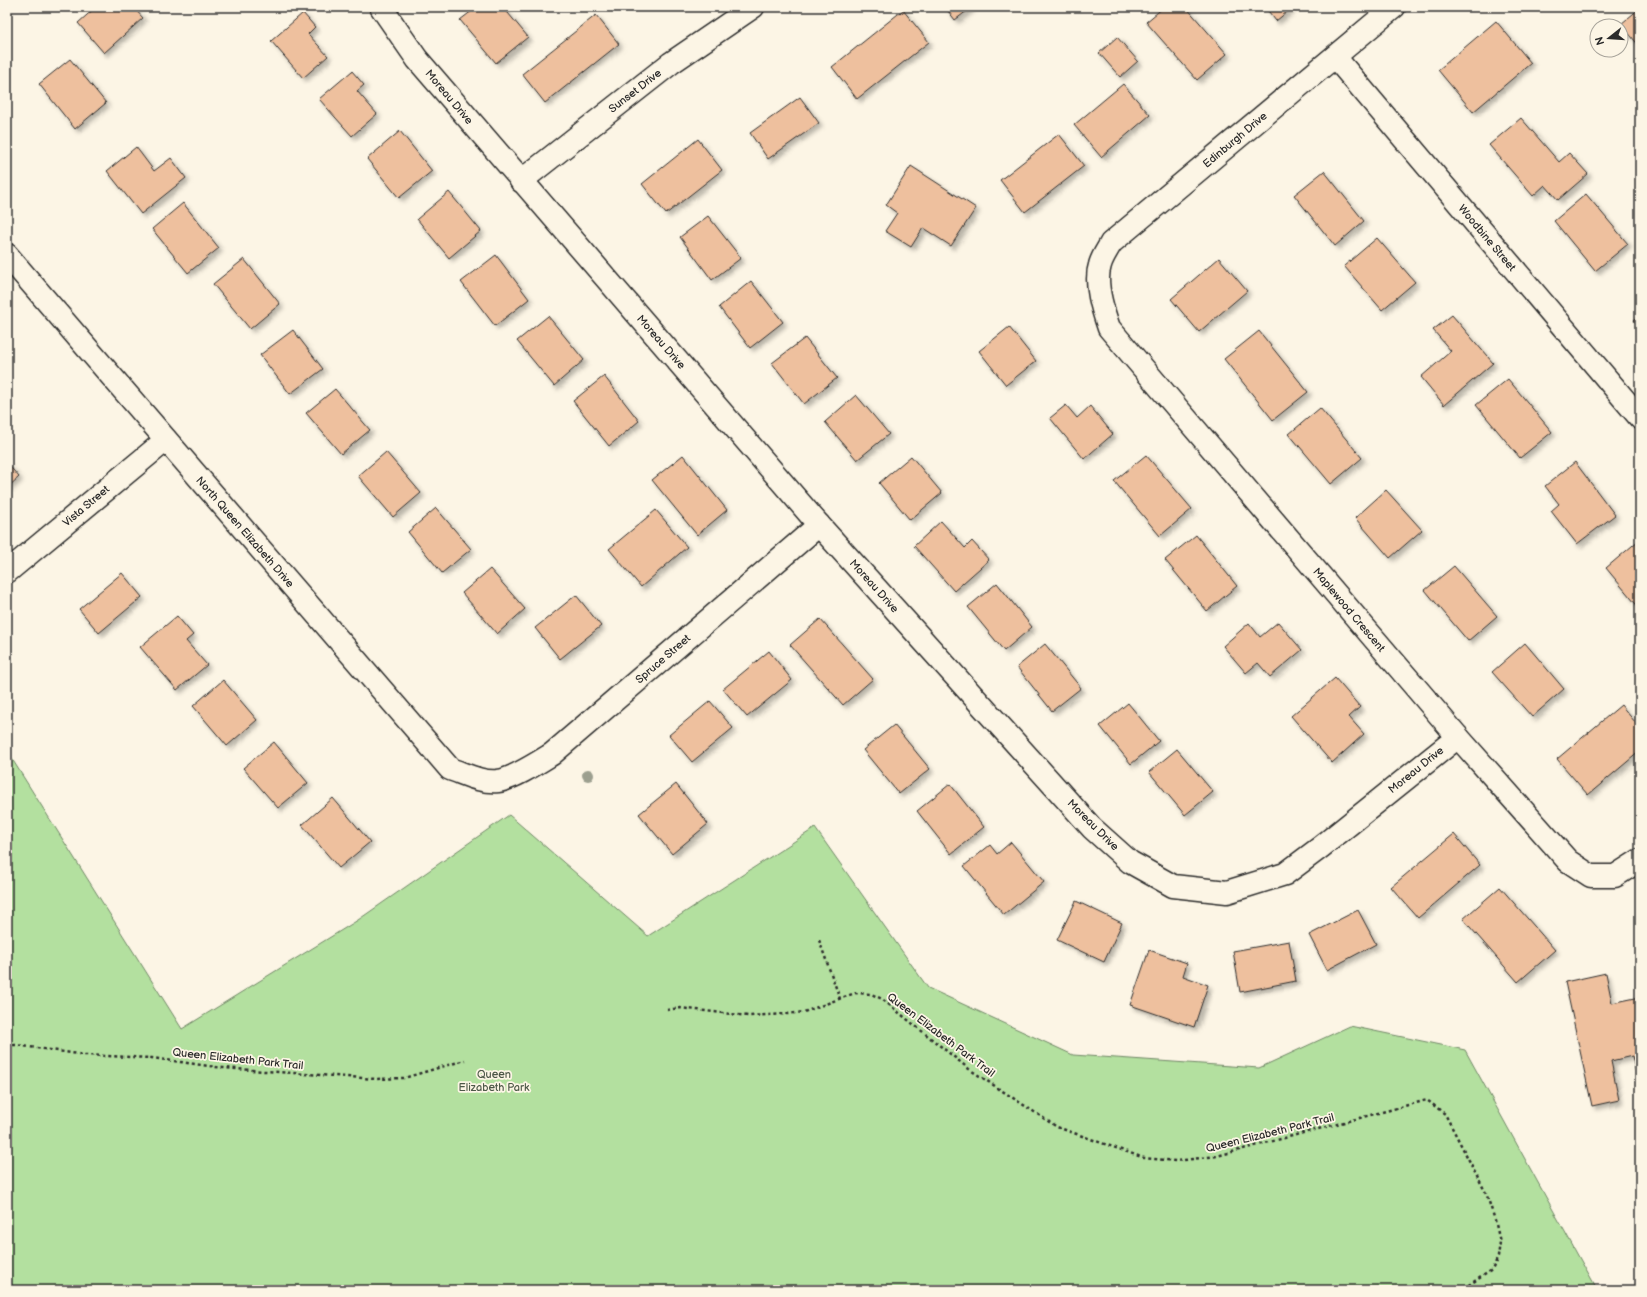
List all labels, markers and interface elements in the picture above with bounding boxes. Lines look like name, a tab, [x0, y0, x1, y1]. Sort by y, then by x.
north arrow	[1589, 18, 1629, 58]
text: N	[1592, 35, 1607, 47]
street label: Sunset Drive	[606, 66, 664, 116]
street label: Moreau Drive	[422, 67, 476, 127]
street label: Edinburgh Drive	[1200, 109, 1270, 171]
street label: Woodbine Street	[1455, 202, 1519, 274]
street label: Moreau Drive	[634, 312, 688, 372]
street label: North Queen Elizabeth Drive	[193, 474, 297, 590]
street label: Vista Street	[60, 482, 113, 529]
street label: Moreau Drive	[847, 557, 902, 616]
street label: Maplewood Crescent	[1310, 565, 1388, 655]
street label: Spruce Street	[633, 631, 694, 686]
street label: Moreau Drive	[1386, 744, 1447, 796]
street label: Moreau Drive	[1065, 797, 1122, 854]
street label: Queen Elizabeth Park Trail	[885, 990, 997, 1080]
street label: Queen Elizabeth Park Trail	[172, 1046, 304, 1072]
park label: Queen Elizabeth Park	[459, 1068, 530, 1094]
street label: Queen Elizabeth Park Trail	[1205, 1111, 1335, 1155]

